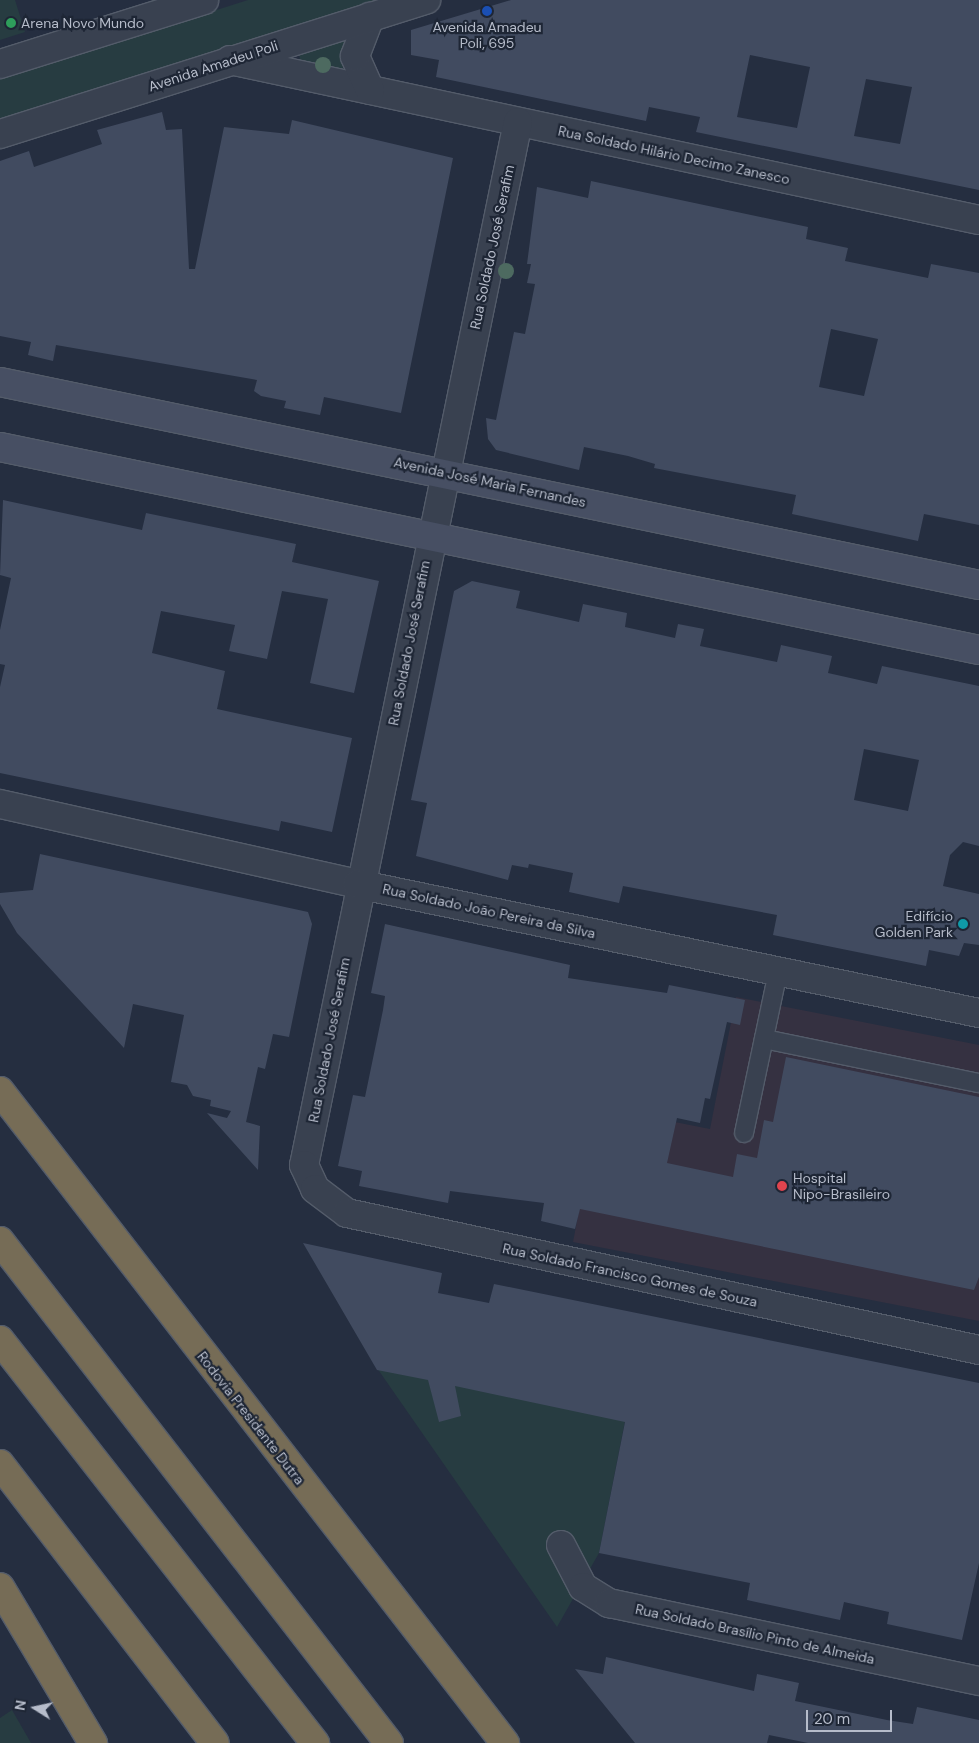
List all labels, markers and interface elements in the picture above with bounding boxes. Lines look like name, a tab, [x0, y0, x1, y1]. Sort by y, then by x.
marker: Avenida Amadeu Poli, 695	[481, 5, 493, 17]
place label: Arena Novo Mundo	[21, 15, 144, 31]
marker: Arena Novo Mundo	[5, 17, 17, 29]
place label: Avenida Amadeu Poli, 695	[432, 19, 542, 52]
street label: Avenida Amadeu Poli	[146, 37, 280, 95]
street label: Rua Soldado Hilário Decimo Zanesco	[557, 122, 791, 188]
street label: Rua Soldado José Serafim	[466, 163, 518, 331]
street label: Avenida José Maria Fernandes	[392, 453, 588, 511]
street label: Rua Soldado José Serafim	[385, 559, 433, 727]
street label: Rua Soldado João Pereira da Silva	[381, 880, 597, 942]
place label: Edifício Golden Park	[875, 908, 953, 940]
marker: Edifício Golden Park	[957, 918, 969, 930]
street label: Rua Soldado José Serafim	[305, 956, 353, 1124]
place label: Hospital Nipo-Brasileiro	[793, 1170, 890, 1202]
marker: Hospital Nipo-Brasileiro	[775, 1179, 789, 1193]
street label: Rua Soldado Francisco Gomes de Souza	[501, 1240, 759, 1310]
street label: Rodovia Presidente Dutra	[194, 1348, 308, 1488]
street label: Rua Soldado Brasílio Pinto de Almeida	[634, 1600, 876, 1668]
north arrow	[10, 1683, 60, 1733]
text: N	[10, 1699, 30, 1712]
scale bar	[809, 1700, 895, 1732]
text: 20 m	[814, 1709, 850, 1729]

